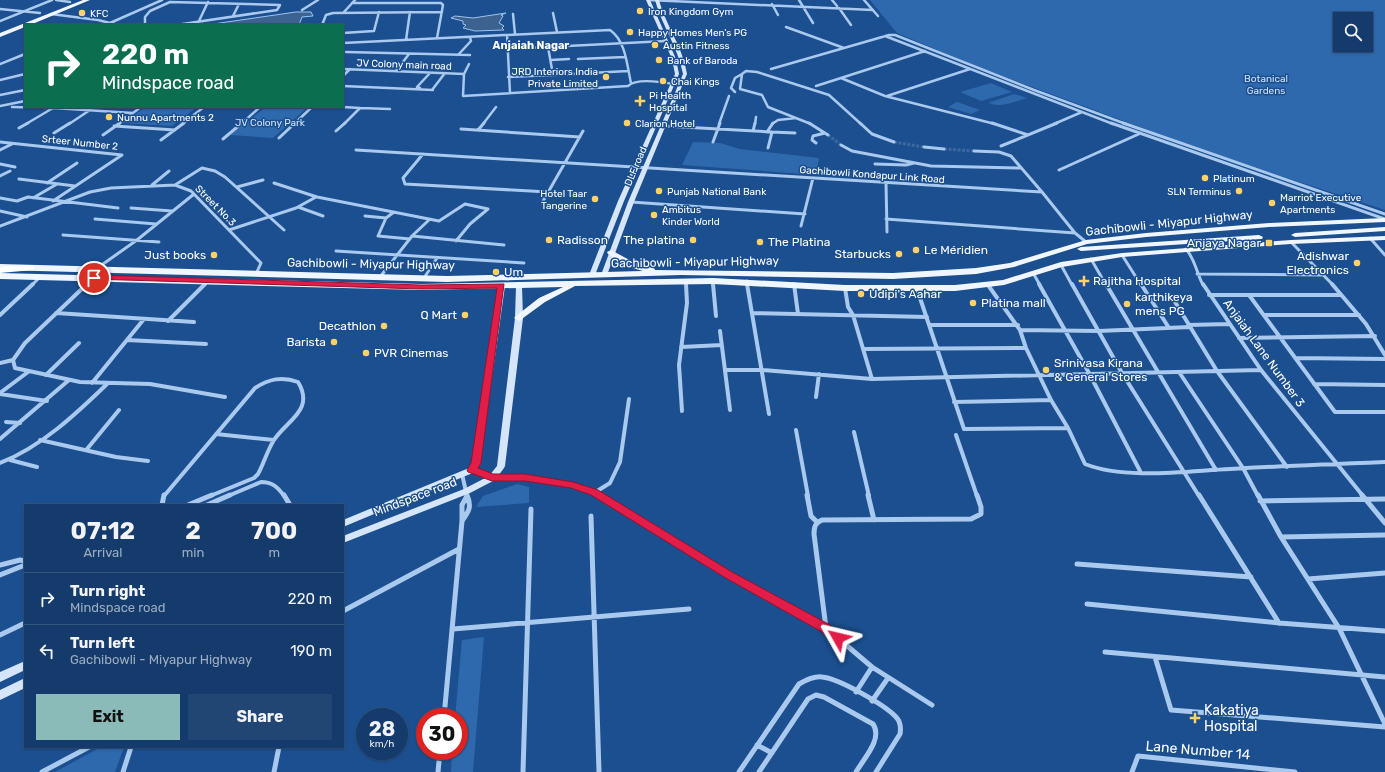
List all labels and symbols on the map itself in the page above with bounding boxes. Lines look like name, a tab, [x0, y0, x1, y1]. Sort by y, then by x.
marker: Iron Kingdom Gym	[635, 6, 645, 16]
place label: Iron Kingdom Gym	[648, 6, 734, 18]
marker: KFC	[77, 8, 87, 18]
place label: KFC	[90, 8, 109, 20]
marker: Happy Homes Men's PG	[625, 27, 635, 37]
place label: Happy Homes Men's PG	[638, 27, 747, 39]
district label: Anjaiah Nagar	[493, 39, 569, 52]
marker: Austin Fitness	[650, 40, 660, 50]
place label: Austin Fitness	[663, 40, 730, 52]
marker: Bank of Baroda	[654, 55, 664, 65]
place label: Bank of Baroda	[667, 55, 738, 67]
street label: JV Colony main road	[356, 57, 452, 73]
place label: JRD Interiors India Private Limited	[512, 66, 598, 90]
marker: JRD Interiors India Private Limited	[601, 72, 611, 82]
park label: Botanical Gardens	[1244, 73, 1288, 97]
marker: Chai Kings	[658, 76, 668, 86]
place label: Chai Kings	[671, 76, 720, 88]
place label: Pi Health Hospital	[649, 90, 691, 114]
marker: Pi Health Hospital	[634, 95, 646, 107]
marker: Nunnu Apartments 2	[104, 112, 114, 122]
place label: Nunnu Apartments 2	[117, 112, 214, 124]
park label: JV Colony Park	[235, 117, 306, 129]
marker: Clarion Hotel	[622, 118, 632, 128]
place label: Clarion Hotel	[635, 118, 695, 130]
street label: Srteer Number 2	[41, 133, 119, 153]
street label: DLF road	[622, 145, 650, 188]
street label: Gachibowli Kondapur Link Road	[799, 164, 945, 186]
marker: Platinum	[1200, 173, 1210, 183]
place label: Platinum	[1213, 173, 1255, 185]
street label: Street No.3	[192, 183, 238, 229]
marker: Punjab National Bank	[654, 186, 664, 196]
place label: Punjab National Bank	[667, 186, 767, 198]
place label: SLN Terminus	[1167, 186, 1231, 198]
marker: SLN Terminus	[1234, 186, 1244, 196]
place label: Hotel Taar Tangerine	[540, 188, 587, 212]
place label: Marriot Executive Apartments	[1280, 192, 1362, 216]
marker: Hotel Taar Tangerine	[590, 194, 600, 204]
marker: Marriot Executive Apartments	[1267, 198, 1277, 208]
place label: Ambitus Kinder World	[662, 204, 720, 228]
street label: Gachibowli - Miyapur Highway	[1085, 207, 1254, 239]
marker: Ambitus Kinder World	[649, 210, 659, 220]
place label: Radisson	[557, 233, 608, 247]
place label: The platina	[623, 233, 685, 247]
marker: Radisson	[544, 235, 554, 245]
marker: The platina	[688, 235, 698, 245]
place label: The Platina	[768, 235, 830, 249]
place label: Anjaya Nagar	[1187, 236, 1261, 250]
marker: The Platina	[755, 237, 765, 247]
marker: Anjaya Nagar	[1264, 238, 1274, 248]
place label: Le Méridien	[924, 243, 988, 257]
marker: Le Méridien	[911, 245, 921, 255]
place label: Starbucks	[834, 247, 891, 261]
place label: Just books	[144, 248, 206, 262]
marker: Starbucks	[894, 249, 904, 259]
place label: Adishwar Electronics	[1287, 249, 1349, 277]
marker: Just books	[209, 250, 219, 260]
street label: Gachibowli - Miyapur Highway	[611, 254, 780, 270]
street label: Gachibowli - Miyapur Highway	[287, 256, 456, 272]
marker: Adishwar Electronics	[1352, 258, 1362, 268]
pin	[77, 261, 111, 295]
place label: Um	[504, 265, 523, 279]
marker: Um	[491, 267, 501, 277]
place label: Rajitha Hospital	[1093, 274, 1181, 288]
marker: Rajitha Hospital	[1078, 275, 1090, 287]
place label: Udipi's Aahar	[869, 287, 942, 301]
marker: Udipi's Aahar	[856, 289, 866, 299]
place label: karthikeya mens PG	[1135, 290, 1193, 318]
place label: Platina mall	[981, 296, 1046, 310]
street label: Anjaiah Lane Number 3	[1220, 296, 1308, 410]
marker: Platina mall	[968, 298, 978, 308]
marker: karthikeya mens PG	[1122, 299, 1132, 309]
place label: Q Mart	[421, 308, 457, 322]
marker: Q Mart	[460, 310, 470, 320]
place label: Decathlon	[319, 319, 376, 333]
marker: Decathlon	[379, 321, 389, 331]
place label: Barista	[286, 335, 326, 349]
marker: Barista	[329, 337, 339, 347]
place label: PVR Cinemas	[374, 346, 448, 360]
marker: PVR Cinemas	[361, 348, 371, 358]
place label: Srinivasa Kirana & General Stores	[1054, 356, 1147, 384]
marker: Srinivasa Kirana & General Stores	[1041, 365, 1051, 375]
street label: Mindspace road	[371, 475, 459, 519]
position arrow	[817, 617, 859, 659]
place label: Kakatiya Hospital	[1204, 702, 1259, 735]
speed limit sign: 30	[416, 708, 468, 760]
marker: Kakatiya Hospital	[1189, 712, 1201, 724]
street label: Lane Number 14	[1145, 737, 1251, 764]

